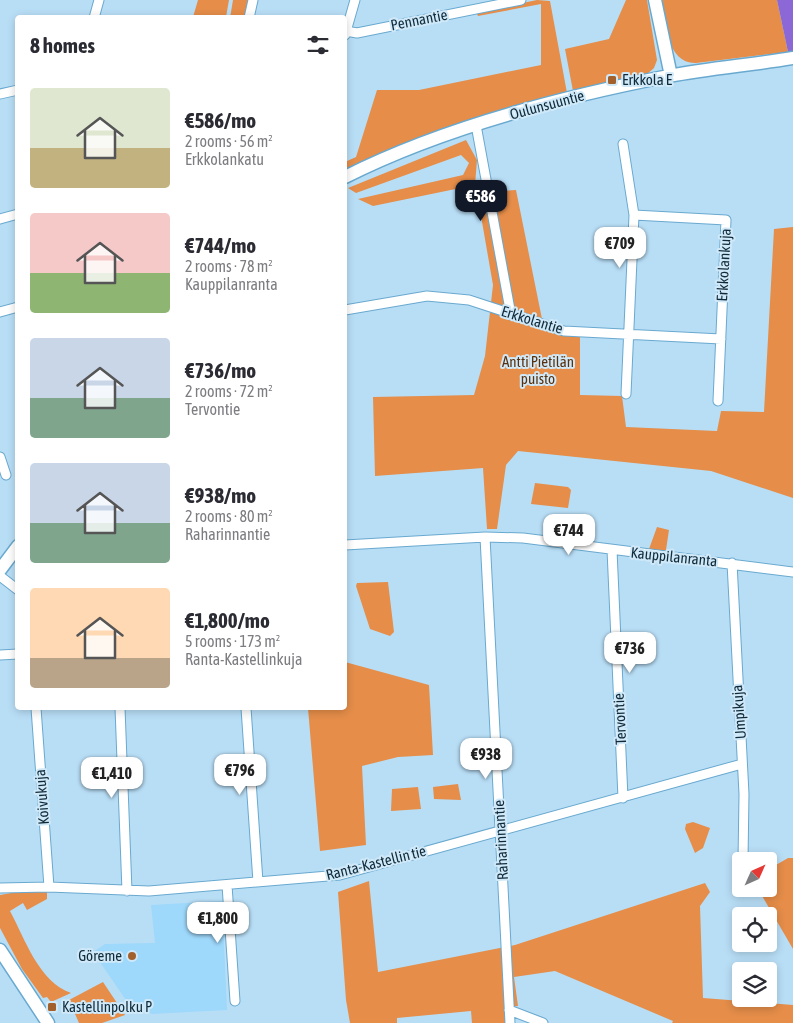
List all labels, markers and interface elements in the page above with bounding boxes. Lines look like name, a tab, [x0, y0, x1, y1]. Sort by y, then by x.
street label: Pennantie	[389, 6, 449, 33]
icon: filters	[304, 31, 332, 59]
text: 8 homes	[30, 33, 95, 57]
place label: Erkkola E	[622, 71, 673, 88]
marker: Erkkola E	[606, 74, 618, 86]
street label: Oulunsuuntie	[508, 86, 586, 123]
icon: home	[70, 108, 130, 168]
text: €586/mo	[185, 108, 256, 132]
text: 2 rooms · 56 m²	[185, 132, 273, 150]
text: Erkkolankatu	[185, 150, 264, 168]
pin: €586	[451, 180, 511, 222]
text: €586	[466, 187, 496, 205]
pin: €709	[590, 226, 650, 269]
street label: Erkkolankuja	[713, 228, 734, 302]
icon: home	[70, 233, 130, 293]
text: €744/mo	[185, 233, 256, 257]
text: €709	[605, 234, 635, 252]
text: 2 rooms · 78 m²	[185, 257, 273, 275]
text: Kauppilanranta	[185, 275, 278, 293]
street label: Erkkolantie	[499, 302, 565, 337]
park label: Antti Pietilän puisto	[502, 353, 574, 387]
icon: home	[70, 358, 130, 418]
text: €736/mo	[185, 358, 256, 382]
text: 2 rooms · 72 m²	[185, 382, 273, 400]
text: Tervontie	[185, 400, 240, 418]
icon: home	[70, 483, 130, 543]
text: €938/mo	[185, 483, 256, 507]
text: 2 rooms · 80 m²	[185, 507, 273, 525]
pin: €744	[539, 514, 599, 556]
text: €744	[554, 521, 584, 539]
text: Raharinnantie	[185, 525, 270, 543]
street label: Kauppilanranta	[630, 544, 718, 569]
icon: home	[70, 608, 130, 668]
text: €1,800/mo	[185, 608, 270, 632]
text: 5 rooms · 173 m²	[185, 632, 280, 650]
pin: €736	[600, 632, 660, 674]
text: €736	[615, 639, 645, 657]
text: Ranta-Kastellinkuja	[185, 650, 302, 668]
street label: Umpikuja	[728, 684, 749, 740]
street label: Tervontie	[610, 693, 629, 745]
pin: €938	[456, 738, 516, 780]
text: €938	[471, 745, 501, 763]
pin: €796	[210, 754, 270, 796]
pin: €1,410	[71, 756, 153, 799]
text: €796	[225, 761, 255, 779]
text: €1,410	[92, 764, 132, 782]
street label: Koivukuja	[31, 769, 52, 825]
street label: Raharinnantie	[490, 799, 511, 880]
street label: Ranta-Kastellin tie	[324, 842, 428, 883]
north arrow	[732, 852, 778, 898]
map controls	[732, 852, 777, 1007]
pin: €1,800	[177, 902, 259, 944]
button: locate	[732, 907, 777, 952]
text: €1,800	[198, 909, 238, 927]
place label: Göreme	[78, 947, 122, 964]
marker: Göreme	[126, 950, 138, 962]
button: layers	[732, 962, 777, 1007]
place label: Kastellinpolku P	[62, 998, 152, 1015]
marker: Kastellinpolku P	[46, 1001, 58, 1013]

